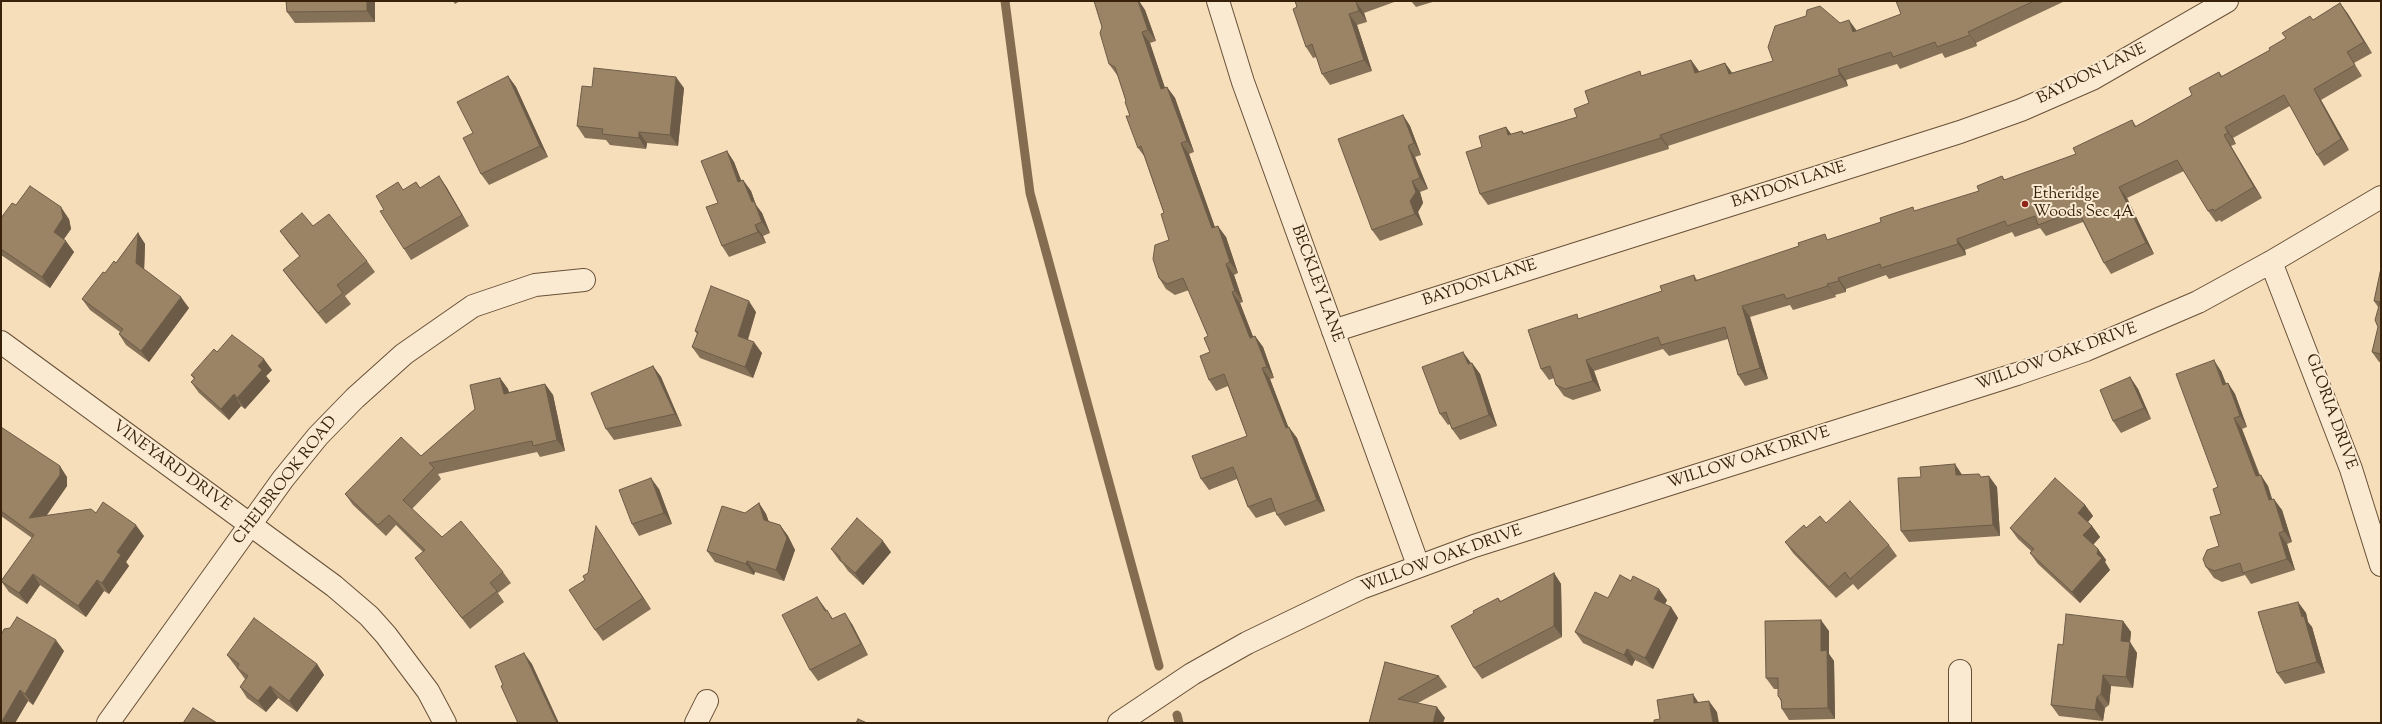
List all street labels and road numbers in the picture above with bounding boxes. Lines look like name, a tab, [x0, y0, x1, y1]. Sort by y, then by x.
street label: BAYDON LANE	[2034, 40, 2150, 110]
street label: BAYDON LANE	[1729, 158, 1849, 214]
street label: BECKLEY LANE	[1286, 223, 1346, 345]
street label: BAYDON LANE	[1420, 256, 1540, 312]
street label: WILLOW OAK DRIVE	[1974, 320, 2140, 396]
street label: GLORIA DRIVE	[2300, 352, 2360, 472]
street label: CHELBROOK ROAD	[230, 413, 342, 549]
street label: VINEYARD DRIVE	[108, 417, 234, 517]
street label: WILLOW OAK DRIVE	[1665, 424, 1833, 494]
street label: WILLOW OAK DRIVE	[1359, 522, 1525, 598]

